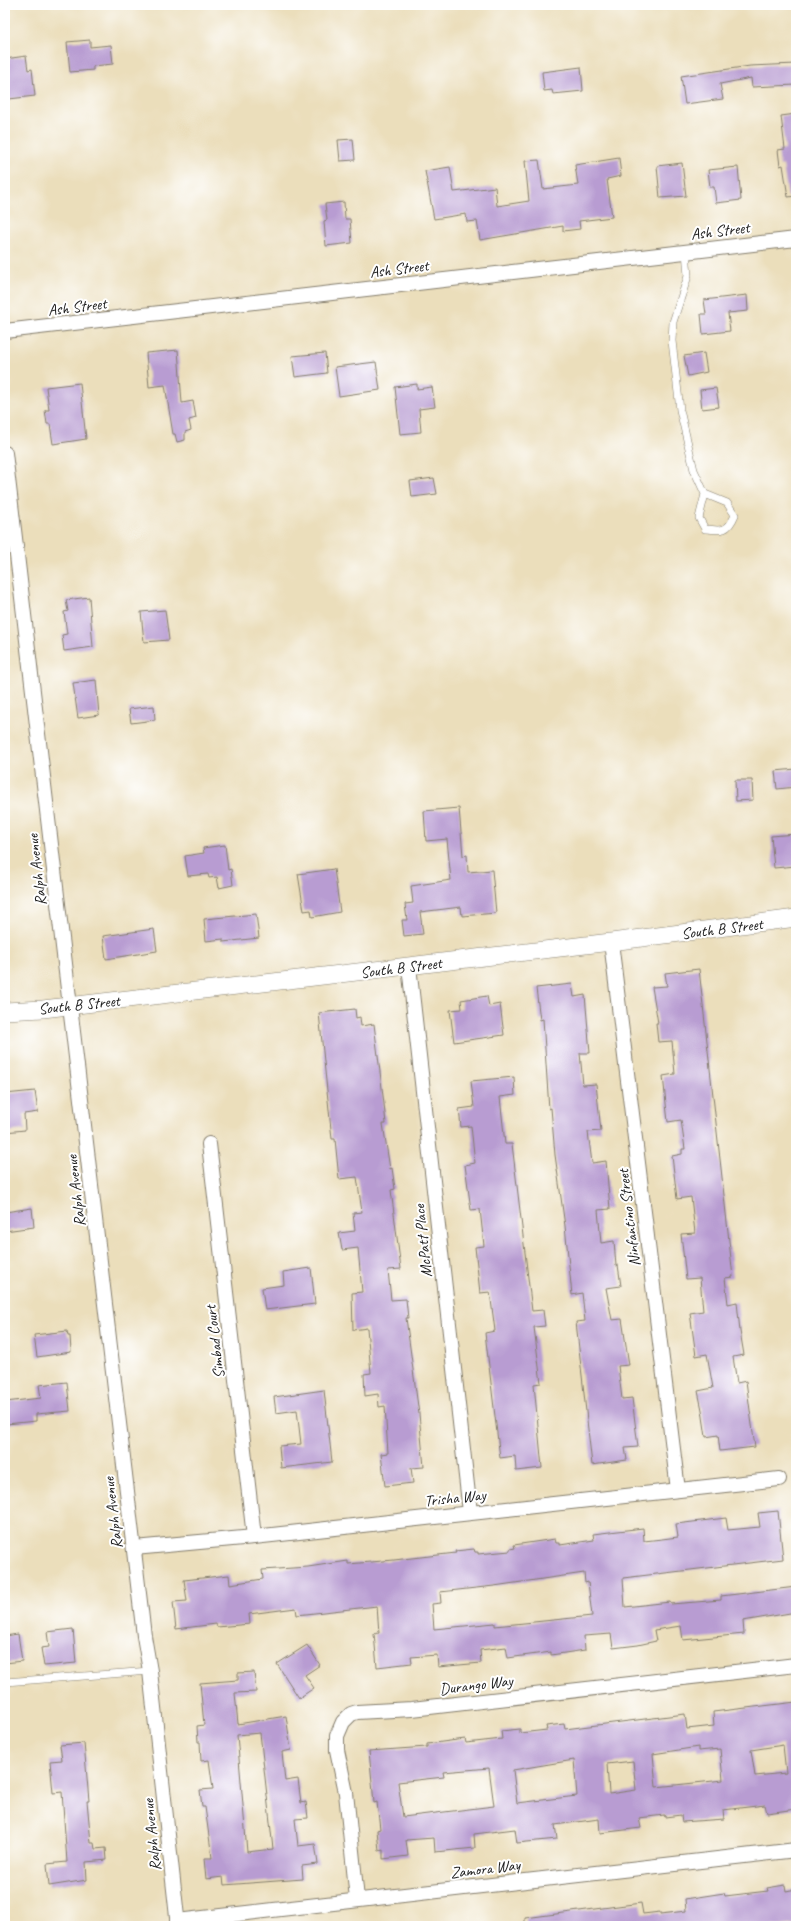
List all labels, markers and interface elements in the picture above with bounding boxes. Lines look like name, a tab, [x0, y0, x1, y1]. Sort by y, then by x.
street label: Ash Street	[690, 217, 752, 245]
street label: Ash Street	[369, 255, 431, 283]
street label: Ash Street	[47, 293, 109, 321]
street label: Ralph Avenue	[22, 831, 51, 907]
street label: South B Street	[680, 914, 766, 944]
street label: South B Street	[359, 953, 445, 983]
street label: South B Street	[37, 991, 123, 1019]
street label: Ralph Avenue	[61, 1152, 90, 1228]
street label: Ninfantino Street	[613, 1166, 645, 1268]
street label: McPatt Place	[409, 1202, 437, 1278]
street label: Simbad Court	[200, 1302, 229, 1380]
street label: Ralph Avenue	[98, 1474, 127, 1550]
street label: Trisha Way	[424, 1485, 488, 1511]
street label: Durango Way	[438, 1670, 515, 1699]
street label: Ralph Avenue	[138, 1796, 166, 1872]
street label: Zamora Way	[449, 1855, 523, 1883]

